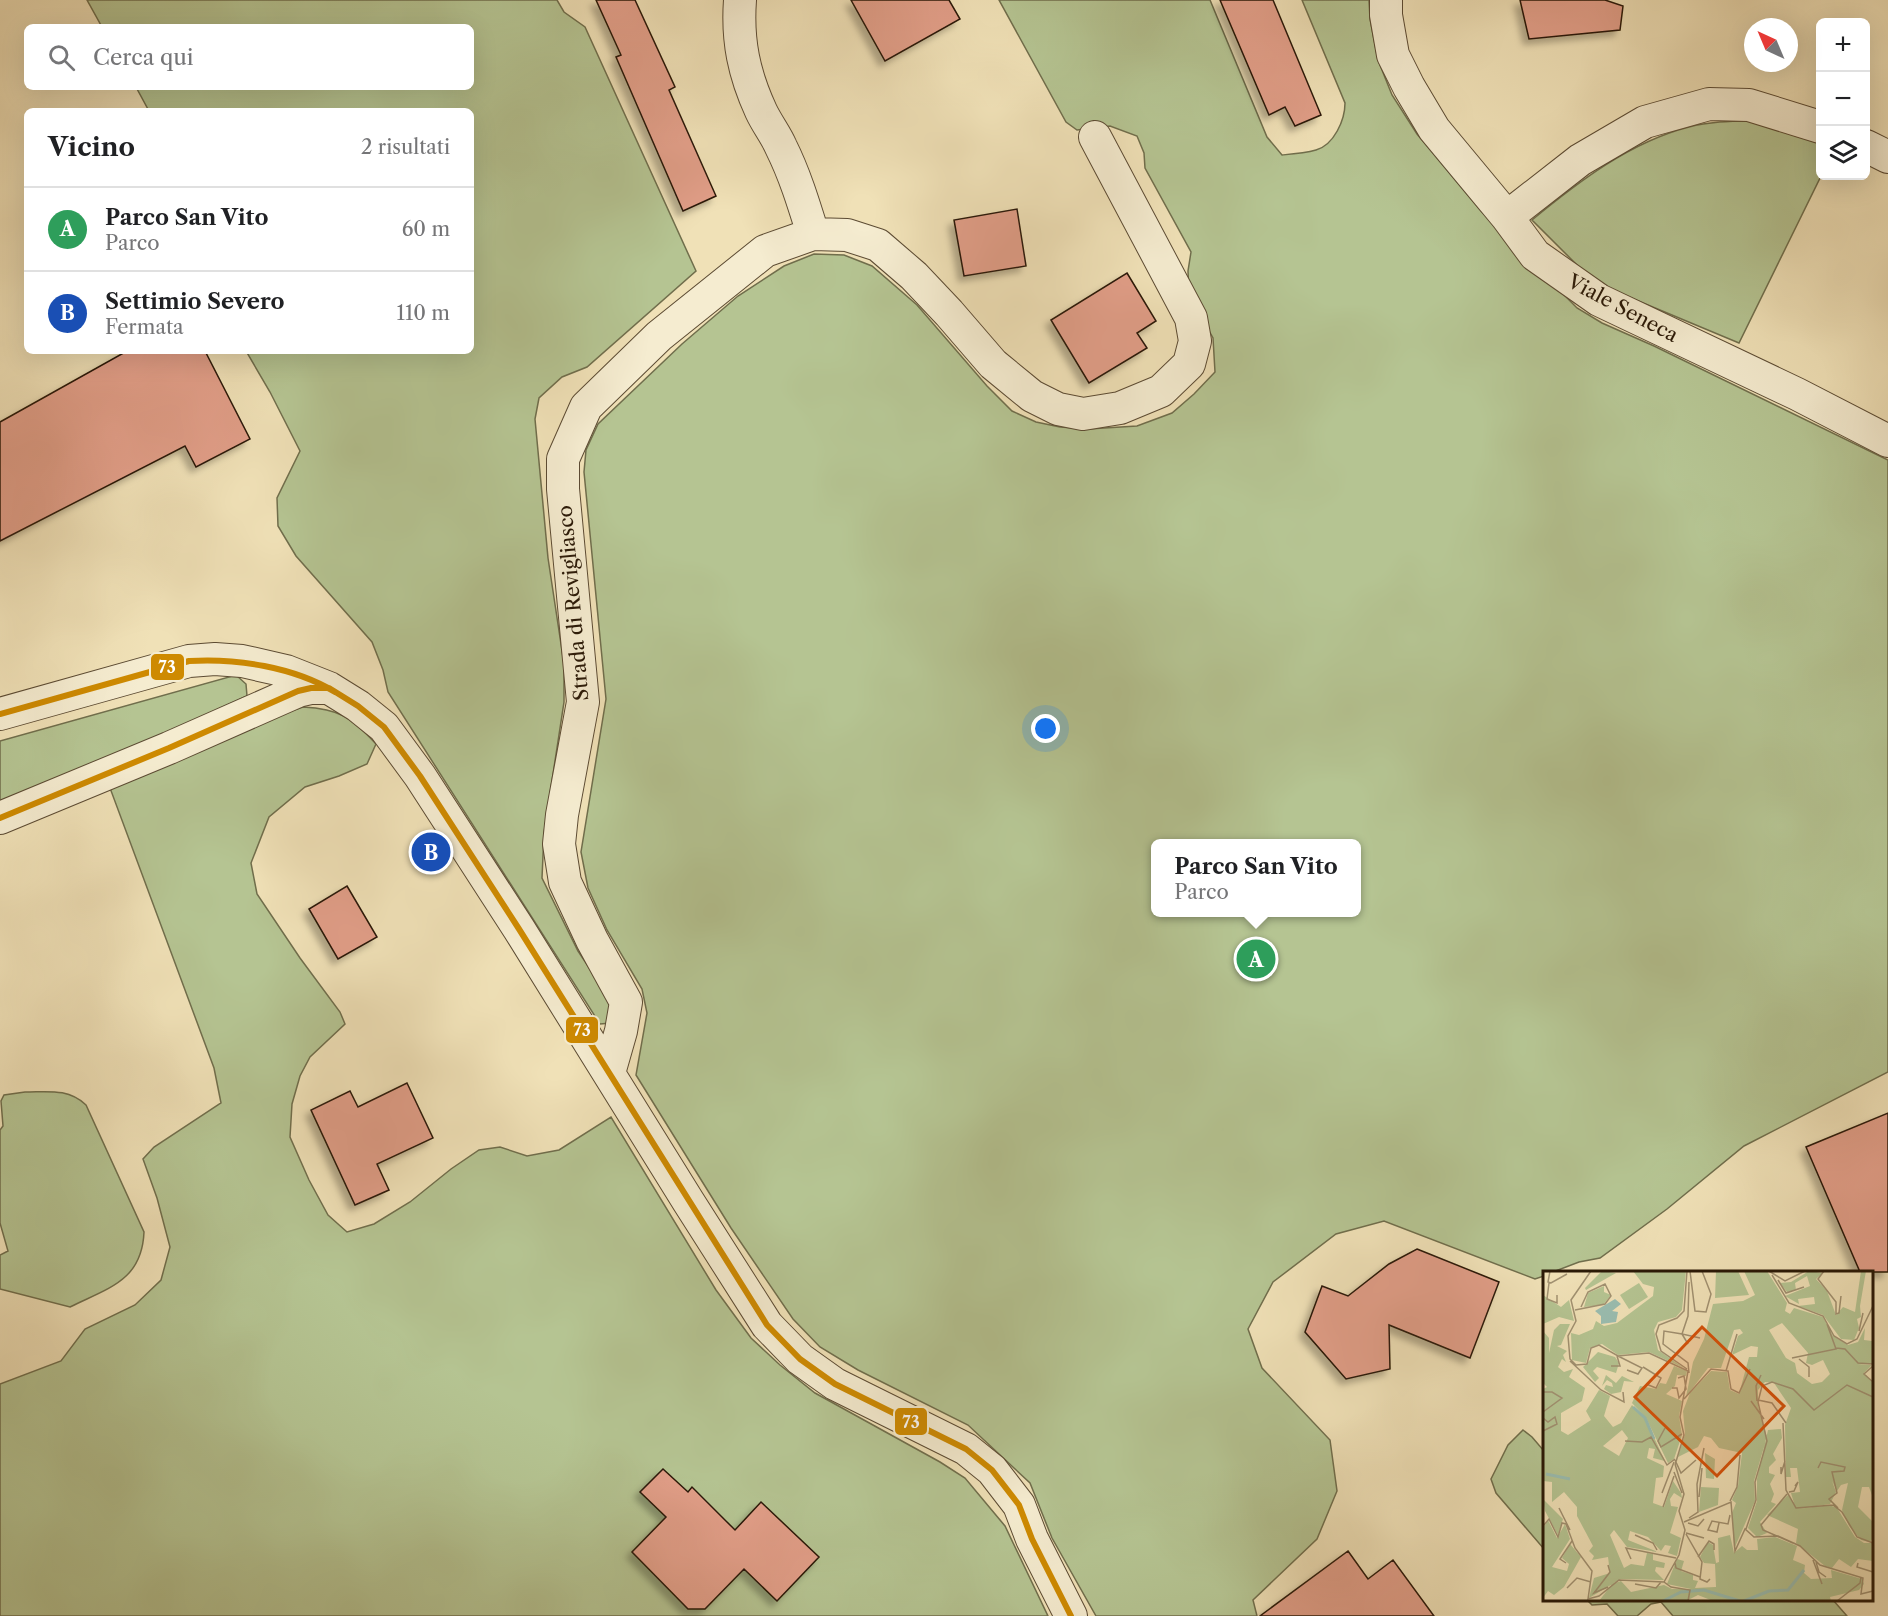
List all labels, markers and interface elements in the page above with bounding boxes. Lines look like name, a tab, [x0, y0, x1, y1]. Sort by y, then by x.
north arrow	[1744, 18, 1798, 72]
map controls	[1816, 18, 1870, 180]
button: +	[1816, 18, 1870, 72]
search box	[24, 24, 474, 90]
icon: search	[45, 41, 78, 74]
text: Cerca qui	[93, 44, 194, 71]
button: −	[1816, 72, 1870, 126]
button: layers	[1816, 126, 1870, 180]
text: Vicino	[48, 131, 135, 163]
text: 2 risultati	[361, 135, 450, 159]
text: Parco San Vito	[105, 204, 268, 231]
text: A	[60, 217, 75, 241]
text: 60 m	[402, 217, 450, 241]
text: Parco	[105, 231, 159, 255]
street label: Viale Seneca	[1563, 268, 1683, 347]
text: Settimio Severo	[105, 288, 284, 315]
text: B	[60, 301, 75, 325]
text: 110 m	[397, 301, 450, 325]
text: Fermata	[105, 315, 184, 339]
street label: Strada di Revigliasco	[552, 504, 594, 702]
line badge: 73	[150, 653, 185, 681]
text: 73	[158, 657, 176, 677]
your location	[1031, 714, 1060, 743]
pin: B	[412, 830, 450, 874]
popup	[1151, 839, 1361, 917]
text: Parco San Vito	[1174, 853, 1338, 880]
text: Parco	[1174, 880, 1229, 904]
pin: A	[1236, 936, 1276, 982]
line badge: 73	[565, 1016, 599, 1044]
text: 73	[573, 1020, 591, 1040]
inset map	[1543, 1271, 1873, 1601]
line badge: 73	[894, 1407, 928, 1436]
text: 73	[902, 1412, 920, 1432]

